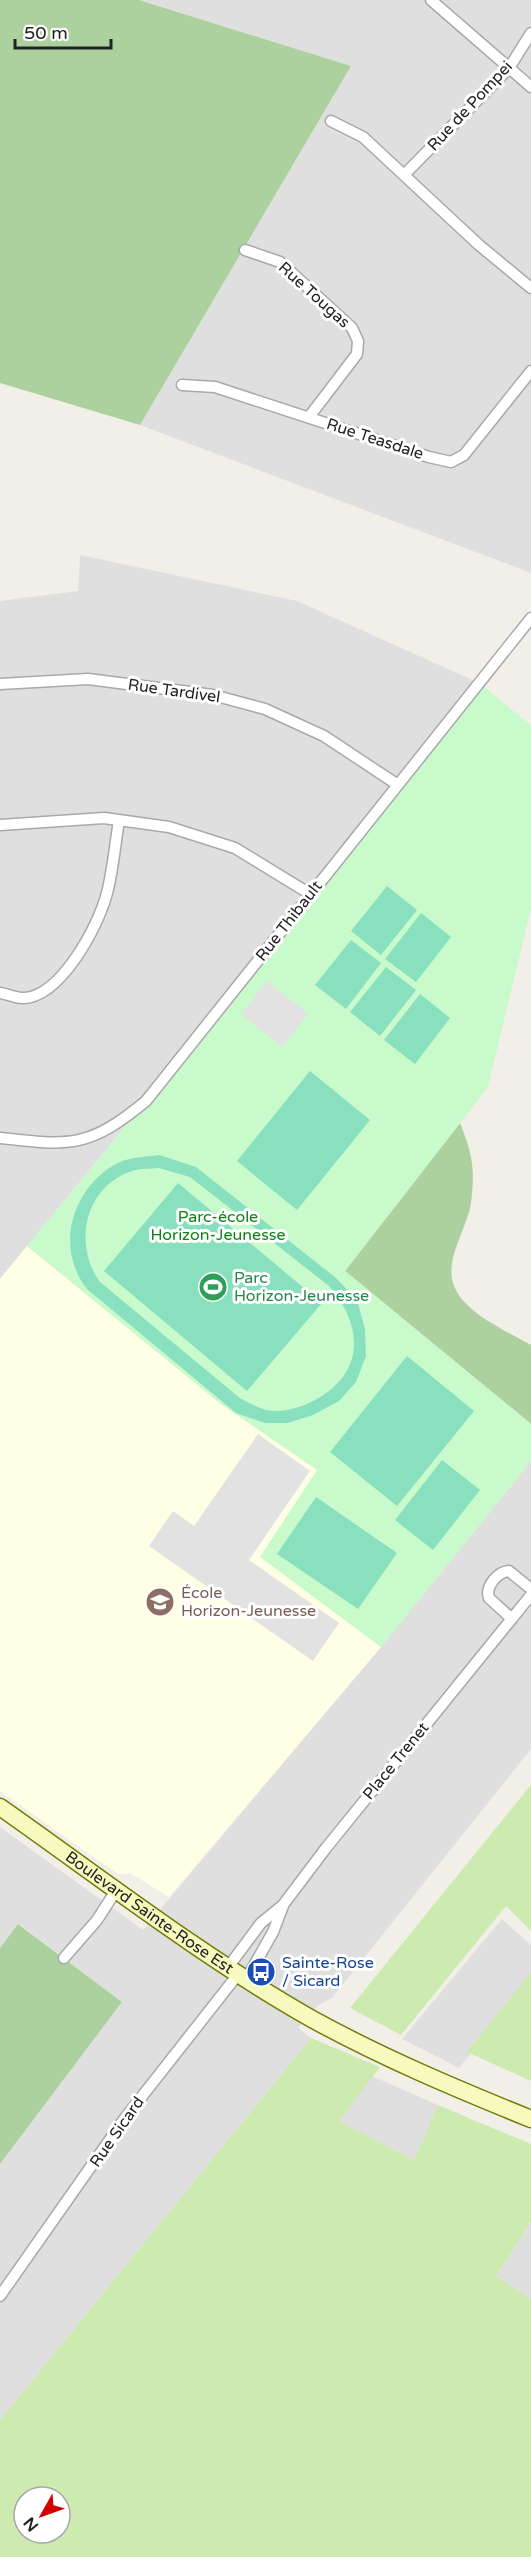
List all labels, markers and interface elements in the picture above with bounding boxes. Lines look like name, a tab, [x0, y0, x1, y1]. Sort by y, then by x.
scale bar	[15, 12, 111, 50]
text: 50 m	[24, 22, 68, 44]
street label: Rue de Pompei	[423, 57, 517, 155]
street label: Rue Tougas	[274, 258, 354, 332]
street label: Rue Teasdale	[324, 414, 426, 464]
street label: Rue Tardivel	[126, 675, 222, 707]
street label: Rue Thibault	[251, 877, 327, 965]
park label: Parc-école Horizon-Jeunesse	[150, 1207, 286, 1245]
place label: Parc Horizon-Jeunesse	[234, 1268, 369, 1306]
sports icon: Parc Horizon-Jeunesse	[197, 1271, 229, 1303]
place label: École Horizon-Jeunesse	[181, 1583, 316, 1621]
school or university icon: École Horizon-Jeunesse	[144, 1586, 176, 1618]
street label: Place Trenet	[359, 1718, 433, 1804]
street label: Boulevard Sainte-Rose Est	[61, 1847, 237, 1978]
place label: Sainte-Rose / Sicard	[282, 1953, 374, 1991]
bus stop icon: Sainte-Rose / Sicard	[245, 1956, 277, 1988]
street label: Rue Sicard	[85, 2093, 149, 2171]
north arrow	[12, 2485, 72, 2545]
text: N	[19, 2513, 43, 2535]

